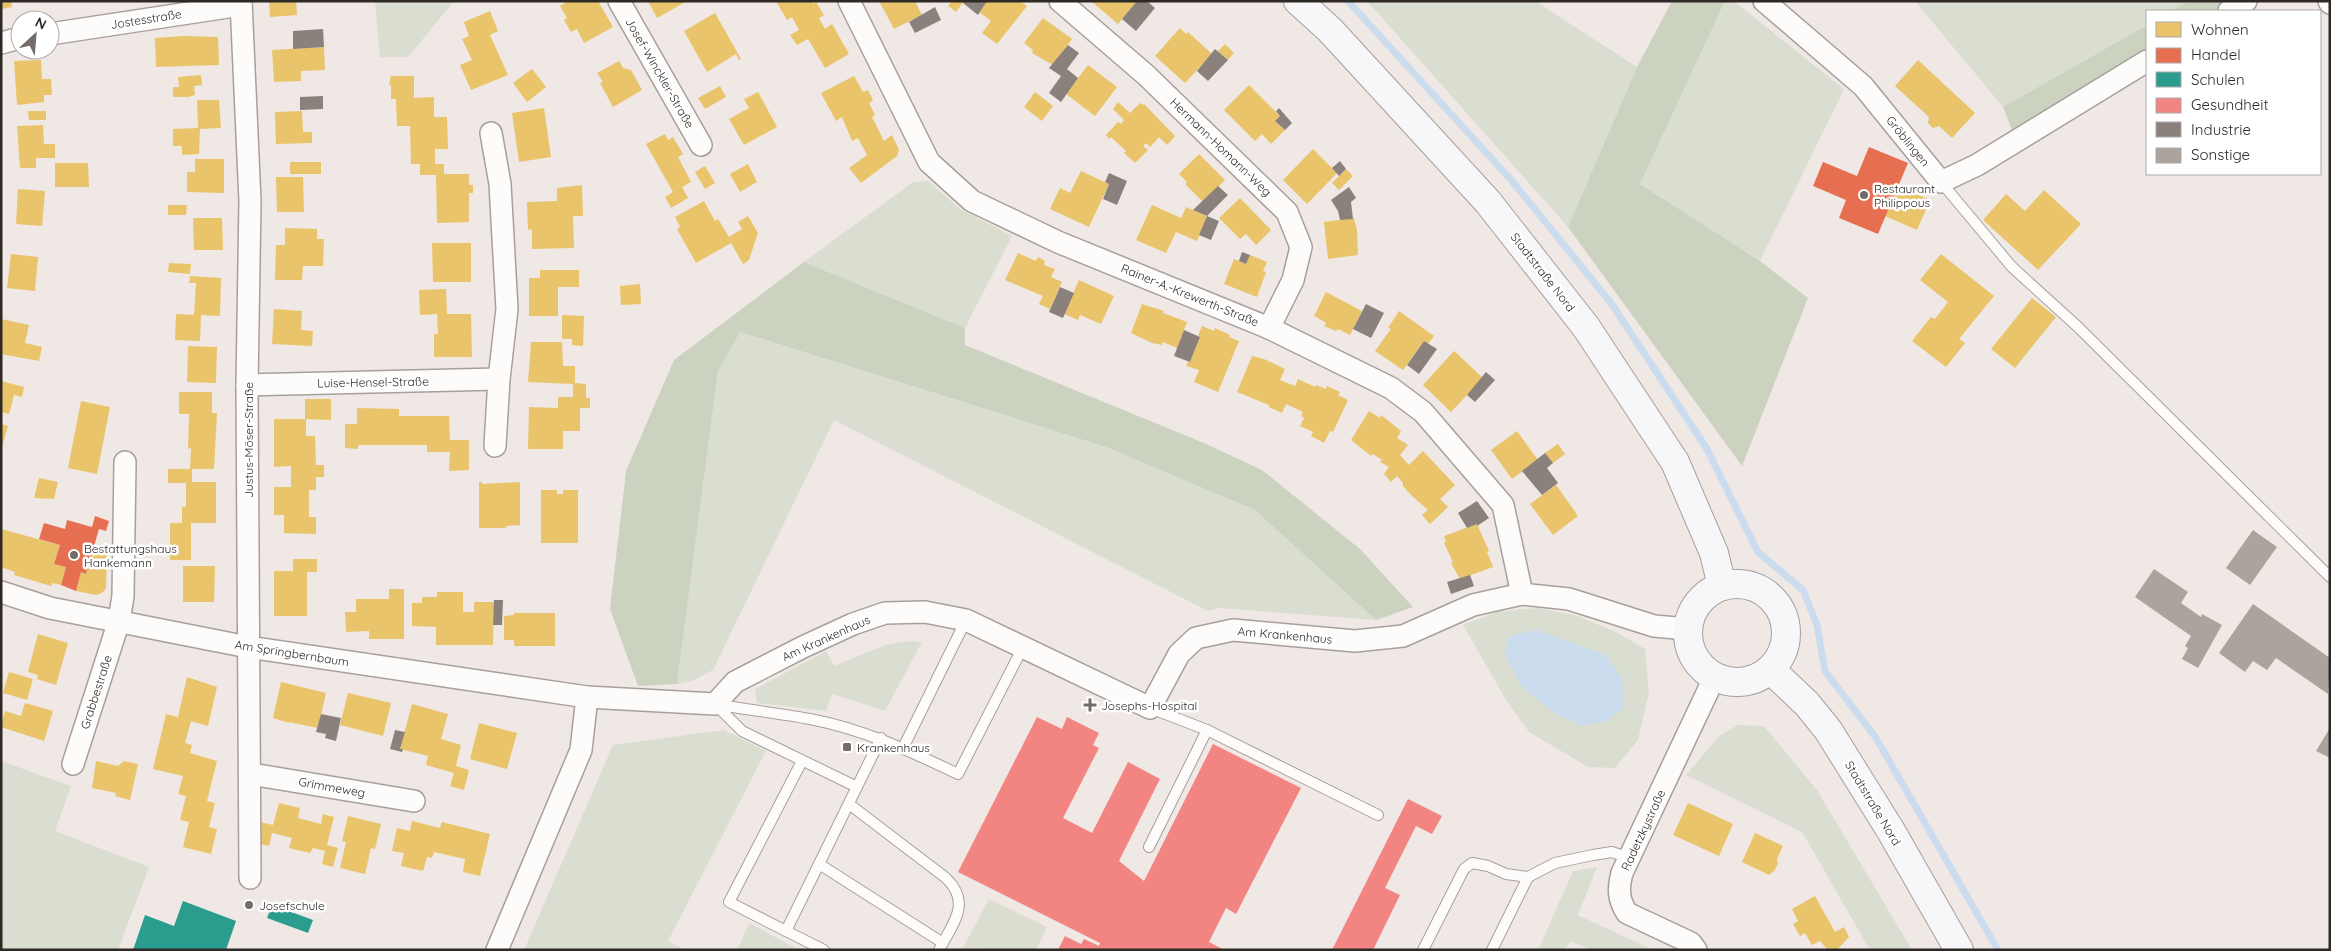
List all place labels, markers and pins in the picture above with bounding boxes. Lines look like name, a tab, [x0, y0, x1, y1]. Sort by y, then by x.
place label: Restaurant Philippous	[1874, 181, 1935, 210]
marker: Restaurant Philippous	[1858, 189, 1870, 201]
place label: Bestattungshaus Hankemann	[84, 541, 177, 570]
marker: Bestattungshaus Hankemann	[68, 549, 80, 561]
marker: Josephs-Hospital	[1083, 698, 1097, 712]
place label: Josephs-Hospital	[1101, 698, 1197, 713]
place label: Krankenhaus	[857, 740, 930, 755]
marker: Krankenhaus	[841, 741, 853, 753]
place label: Josefschule	[259, 898, 325, 913]
marker: Josefschule	[243, 899, 255, 911]

